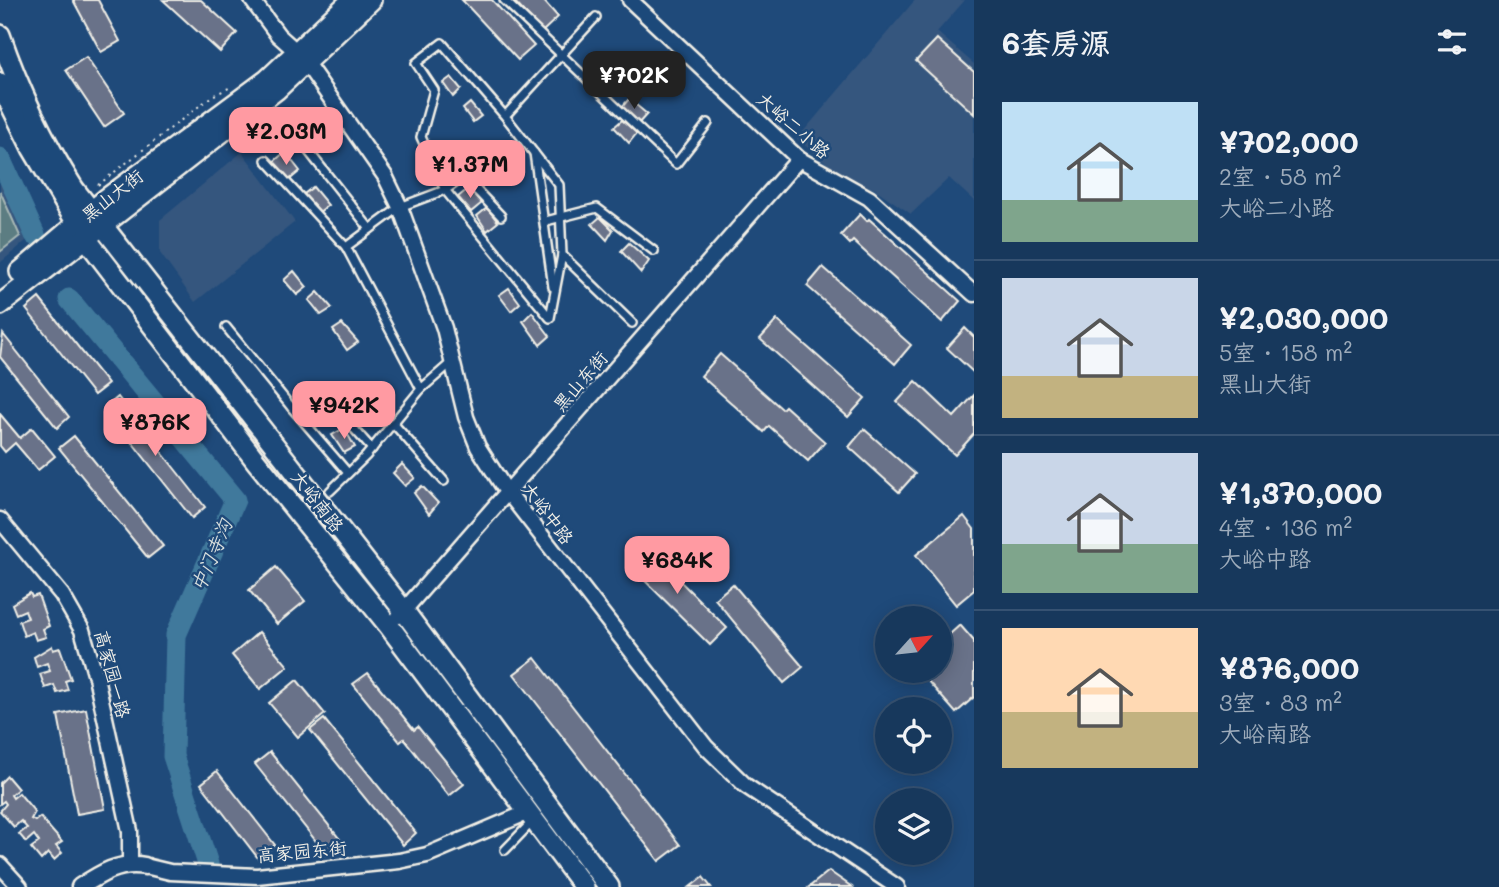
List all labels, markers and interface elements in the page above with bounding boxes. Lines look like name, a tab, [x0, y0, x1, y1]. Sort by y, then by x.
text: 6套房源	[1002, 22, 1110, 62]
icon: filters	[1433, 23, 1471, 61]
pin: ¥702K	[585, 52, 683, 111]
text: ¥702K	[599, 59, 669, 89]
street label: 大峪二小路	[752, 86, 836, 164]
pin: ¥2.03M	[229, 108, 343, 167]
text: ¥2.03M	[245, 115, 327, 145]
text: ¥702,000	[1219, 121, 1359, 161]
icon: home	[1058, 130, 1142, 214]
pin: ¥1.37M	[413, 140, 527, 200]
text: ¥1.37M	[431, 148, 509, 178]
text: 2室 · 58 m²	[1219, 161, 1341, 191]
street label: 黑山大街	[76, 163, 148, 227]
text: 大峪二小路	[1219, 192, 1334, 222]
text: ¥2,030,000	[1219, 297, 1388, 337]
icon: home	[1058, 306, 1142, 390]
text: 5室 · 158 m²	[1219, 337, 1352, 367]
street label: 黑山东街	[547, 346, 613, 416]
text: 黑山大街	[1219, 368, 1311, 398]
pin: ¥942K	[295, 382, 393, 441]
text: ¥942K	[308, 389, 380, 419]
pin: ¥876K	[106, 398, 204, 458]
text: ¥876K	[119, 406, 191, 436]
street label: 大峪南路	[286, 465, 350, 537]
text: ¥1,370,000	[1219, 472, 1382, 512]
street label: 大峪中路	[517, 477, 579, 549]
icon: home	[1058, 481, 1142, 565]
text: 4室 · 136 m²	[1219, 512, 1352, 542]
water label: 中门寺沟	[185, 513, 238, 595]
pin: ¥684K	[628, 536, 726, 596]
text: 大峪中路	[1219, 543, 1311, 573]
text: ¥684K	[641, 544, 713, 574]
north arrow	[875, 606, 952, 682]
map controls	[875, 606, 952, 865]
street label: 高家园一路	[90, 627, 136, 721]
text: ¥876,000	[1219, 647, 1359, 687]
icon: home	[1058, 656, 1142, 740]
text: 3室 · 83 m²	[1219, 687, 1342, 717]
button: locate	[875, 697, 952, 774]
text: 大峪南路	[1219, 718, 1311, 748]
button: layers	[875, 788, 952, 865]
street label: 高家园东街	[256, 835, 348, 867]

